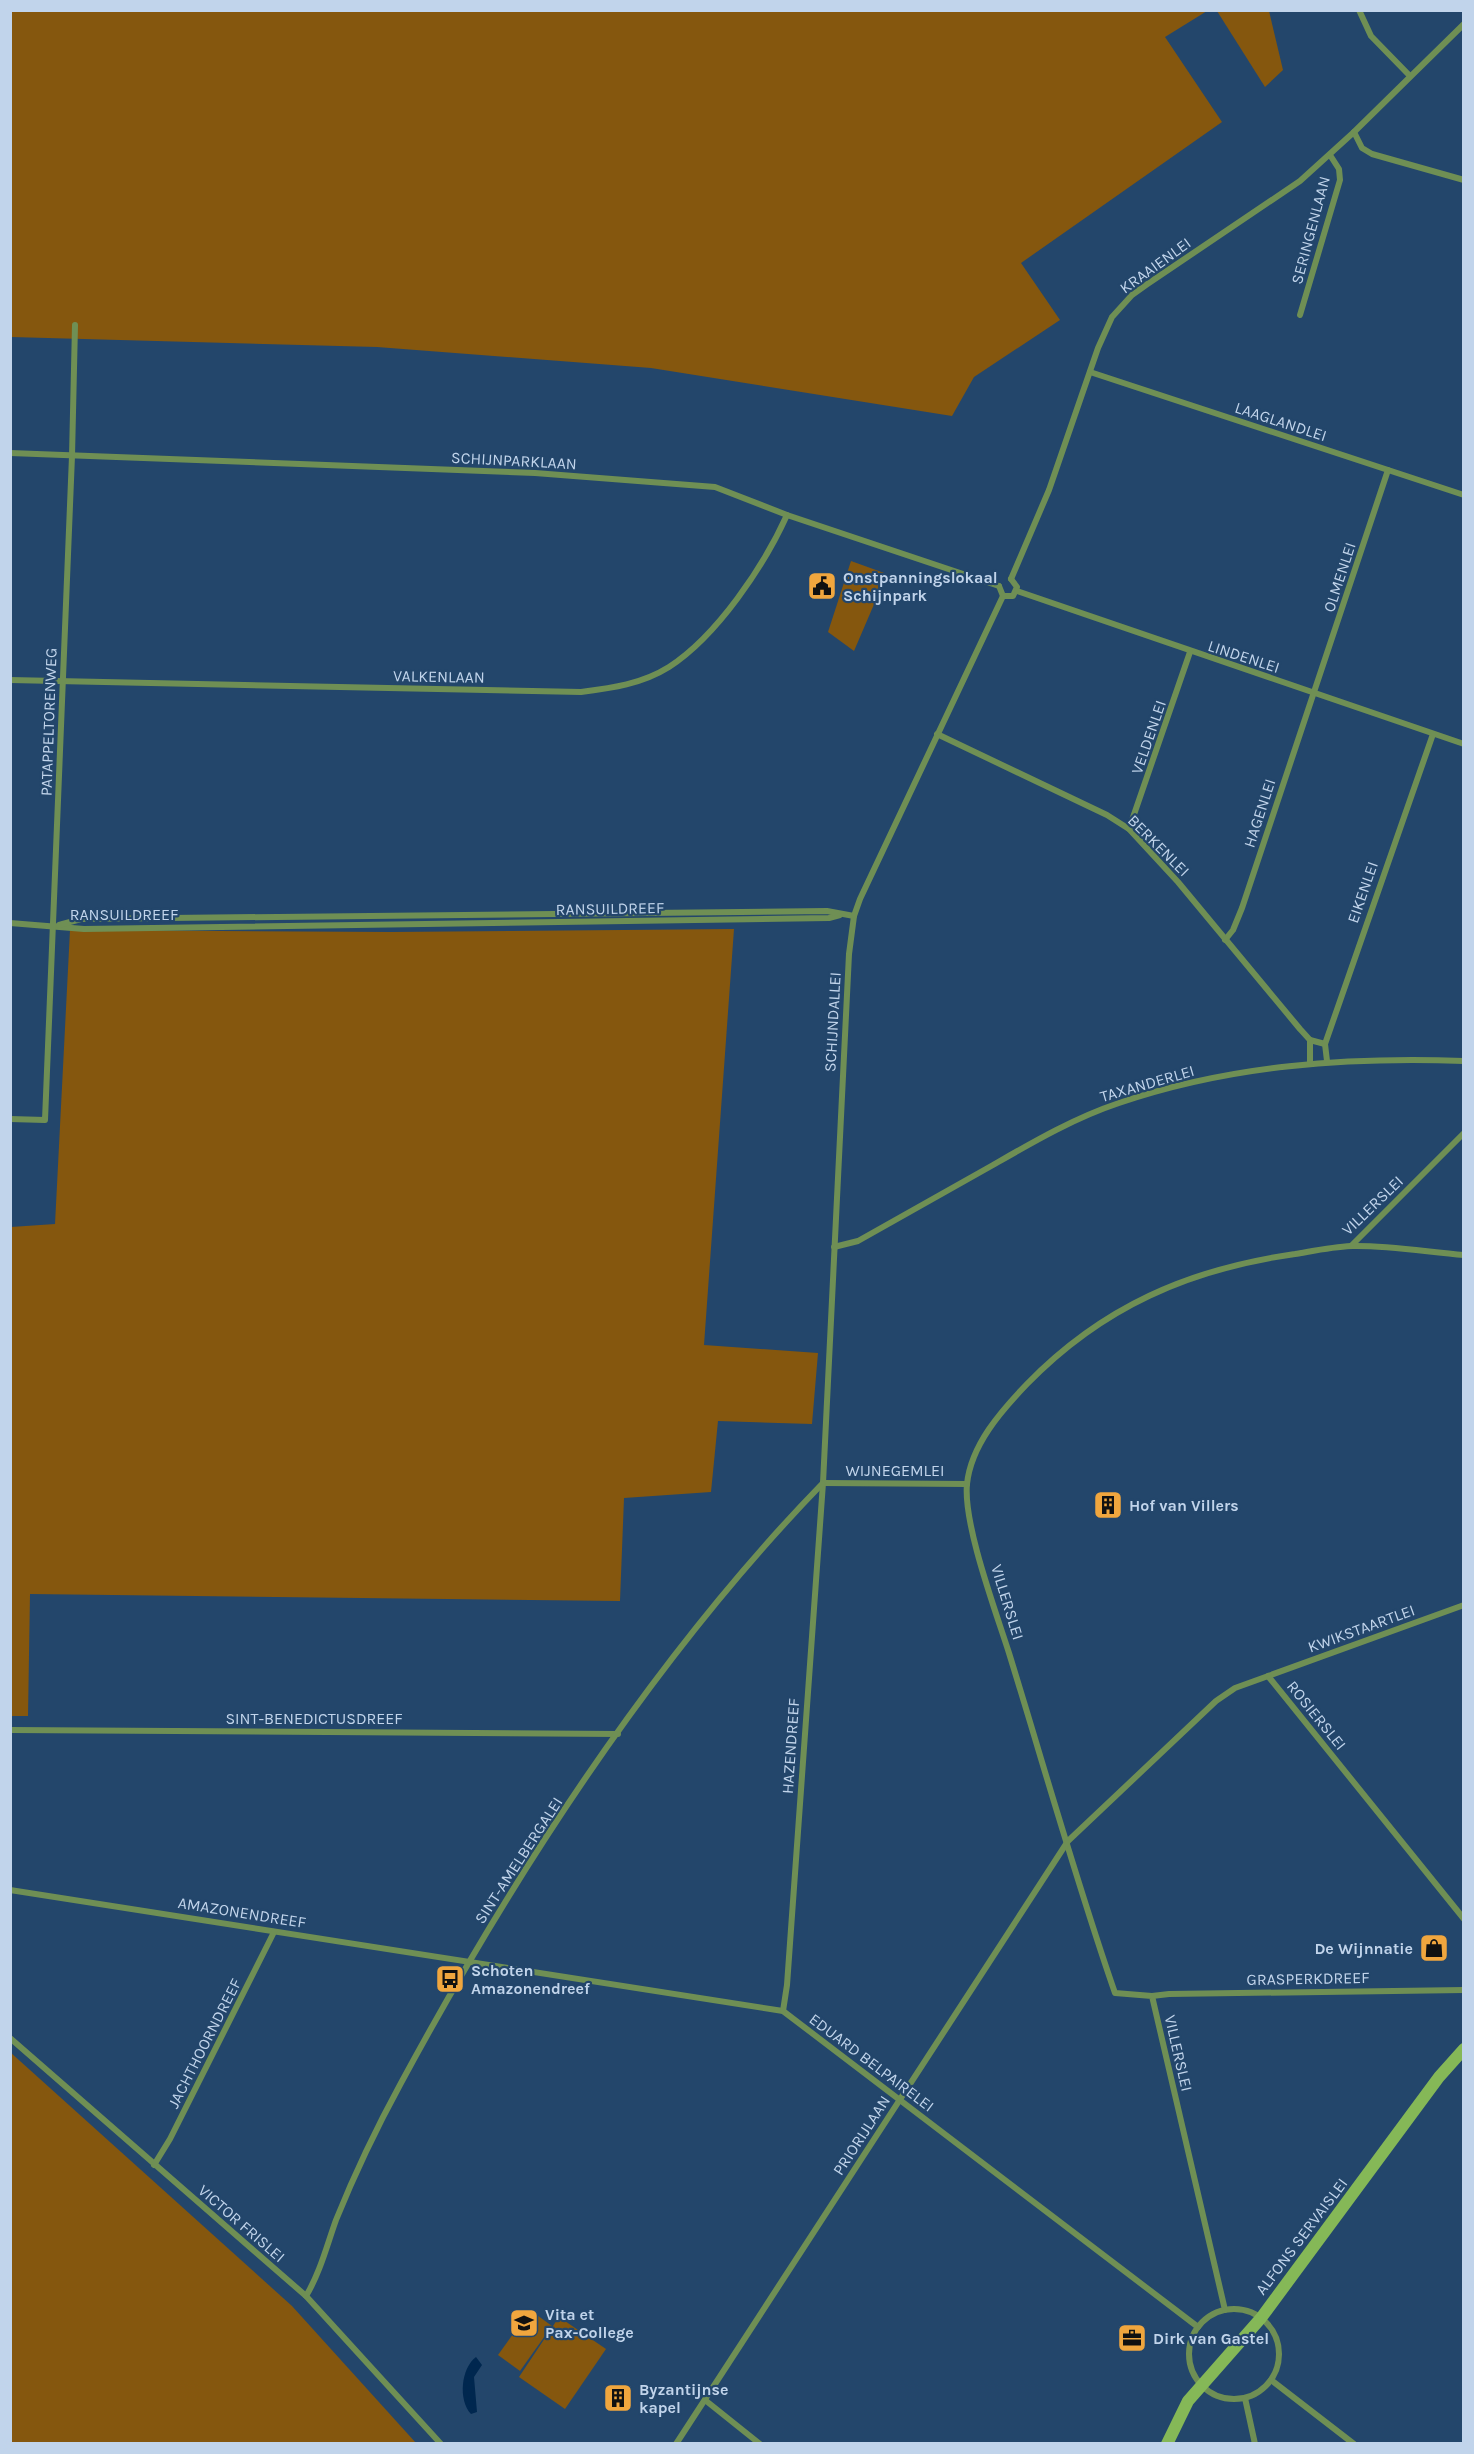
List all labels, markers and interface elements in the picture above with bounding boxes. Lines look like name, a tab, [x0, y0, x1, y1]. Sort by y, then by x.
street label: SERINGENLAAN	[1287, 174, 1334, 286]
street label: KRAAIENLEI	[1116, 233, 1195, 298]
street label: LAAGLANDLEI	[1233, 398, 1329, 445]
street label: SCHIJNPARKLAAN	[451, 448, 577, 473]
street label: OLMENLEI	[1319, 540, 1360, 614]
place label: Onstpanningslokaal Schijnpark	[843, 568, 998, 605]
public building icon: Onstpanningslokaal Schijnpark	[806, 570, 838, 602]
street label: LINDENLEI	[1206, 636, 1282, 677]
street label: PATAPPELTORENWEG	[36, 648, 61, 797]
street label: VALKENLAAN	[393, 666, 485, 687]
street label: VELDENLEI	[1127, 698, 1170, 777]
street label: HAGENLEI	[1239, 776, 1279, 850]
street label: BERKENLEI	[1124, 811, 1193, 880]
street label: EIKENLEI	[1343, 859, 1382, 926]
street label: RANSUILDREEF	[555, 898, 665, 919]
street label: RANSUILDREEF	[70, 905, 178, 924]
street label: SCHIJNDALLEI	[820, 971, 845, 1073]
street label: TAXANDERLEI	[1098, 1061, 1196, 1106]
street label: VILLERSLEI	[1338, 1171, 1407, 1239]
street label: WIJNEGEMLEI	[846, 1461, 944, 1480]
building icon: Hof van Villers	[1092, 1489, 1124, 1521]
place label: Hof van Villers	[1129, 1496, 1239, 1515]
street label: VILLERSLEI	[987, 1562, 1028, 1642]
street label: KWIKSTAARTLEI	[1305, 1600, 1417, 1657]
street label: ROSIERSLEI	[1283, 1677, 1350, 1754]
street label: HAZENDREEF	[778, 1697, 803, 1795]
street label: SINT-BENEDICTUSDREEF	[225, 1709, 403, 1728]
street label: SINT-AMELBERGALEI	[470, 1793, 566, 1927]
street label: AMAZONENDREEF	[177, 1893, 307, 1932]
shop icon: De Wijnnatie	[1418, 1932, 1450, 1964]
place label: De Wijnnatie	[1314, 1939, 1413, 1958]
place label: Schoten Amazonendreef	[471, 1961, 590, 1998]
bus stop icon: Schoten Amazonendreef	[434, 1963, 466, 1995]
street label: GRASPERKDREEF	[1246, 1968, 1370, 1989]
street label: JACHTHOORNDREEF	[164, 1975, 245, 2111]
street label: EDUARD BELPAIRELEI	[806, 2009, 938, 2116]
street label: VILLERSLEI	[1160, 2013, 1197, 2093]
street label: PRIORIJLAAN	[829, 2092, 894, 2179]
street label: ALFONS SERVAISLEI	[1251, 2174, 1351, 2298]
street label: VICTOR FRISLEI	[194, 2181, 289, 2266]
place label: Vita et Pax-College	[545, 2305, 634, 2342]
school or university icon: Vita et Pax-College	[508, 2307, 540, 2339]
office icon: Dirk van Gastel	[1116, 2322, 1148, 2354]
place label: Dirk van Gastel	[1153, 2329, 1269, 2348]
place label: Byzantijnse kapel	[639, 2380, 728, 2417]
building icon: Byzantijnse kapel	[602, 2382, 634, 2414]

